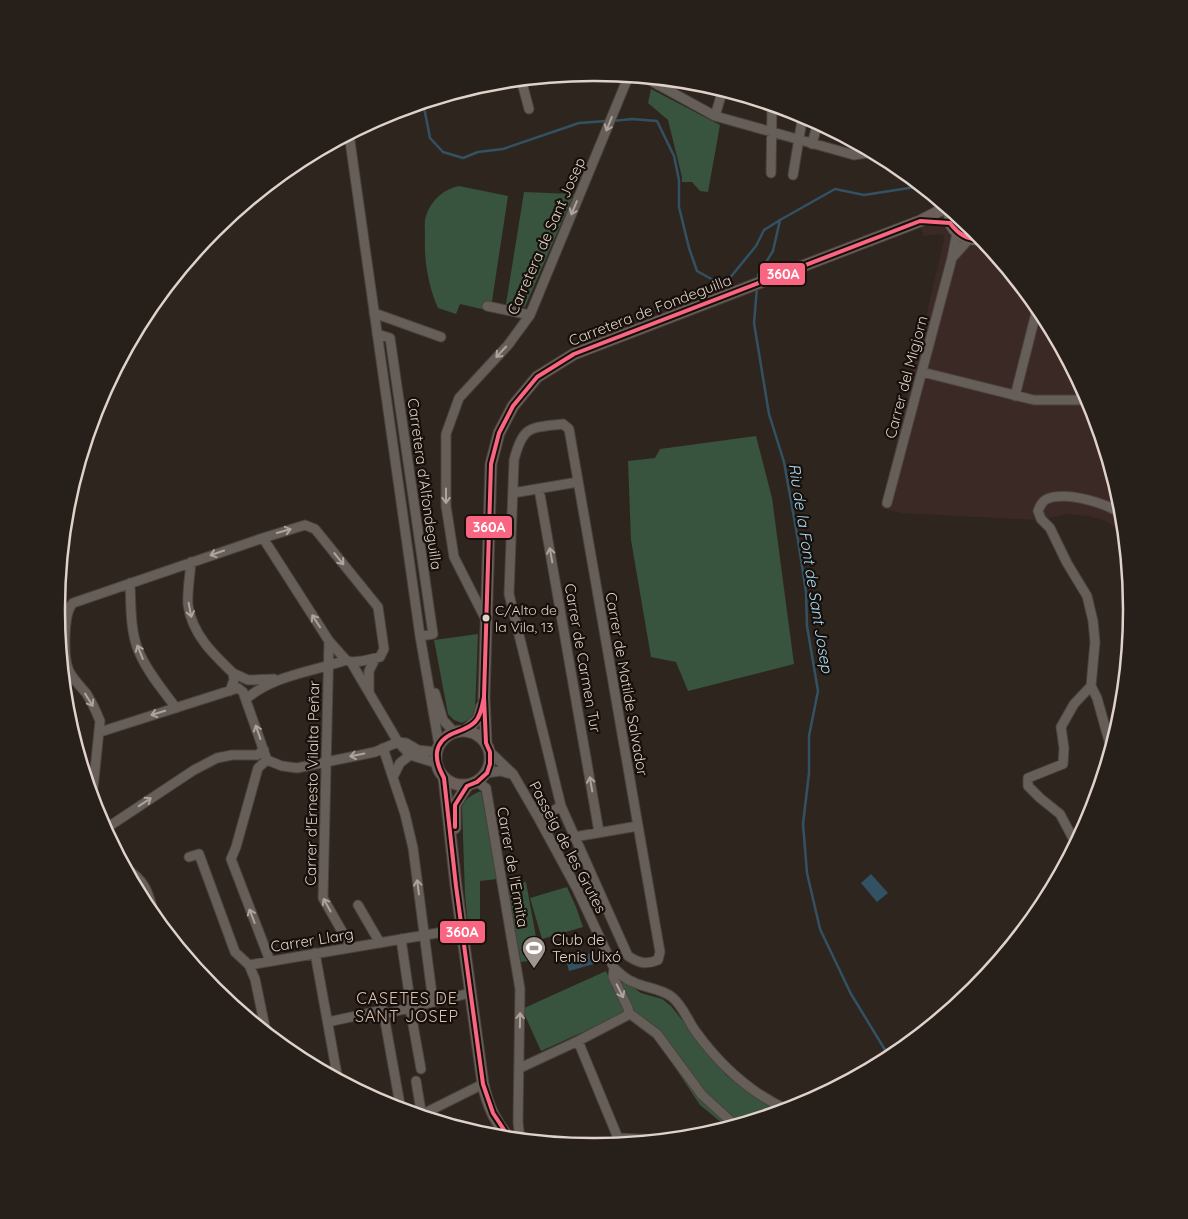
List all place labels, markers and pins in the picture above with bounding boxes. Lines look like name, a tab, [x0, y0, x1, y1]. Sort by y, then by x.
place label: C/Alto de la Vila, 13	[495, 601, 557, 636]
marker: C/Alto de la Vila, 13	[481, 613, 491, 623]
place label: Club de Tenis Uixó	[552, 930, 621, 966]
sports icon: Club de Tenis Uixó	[521, 935, 547, 969]

